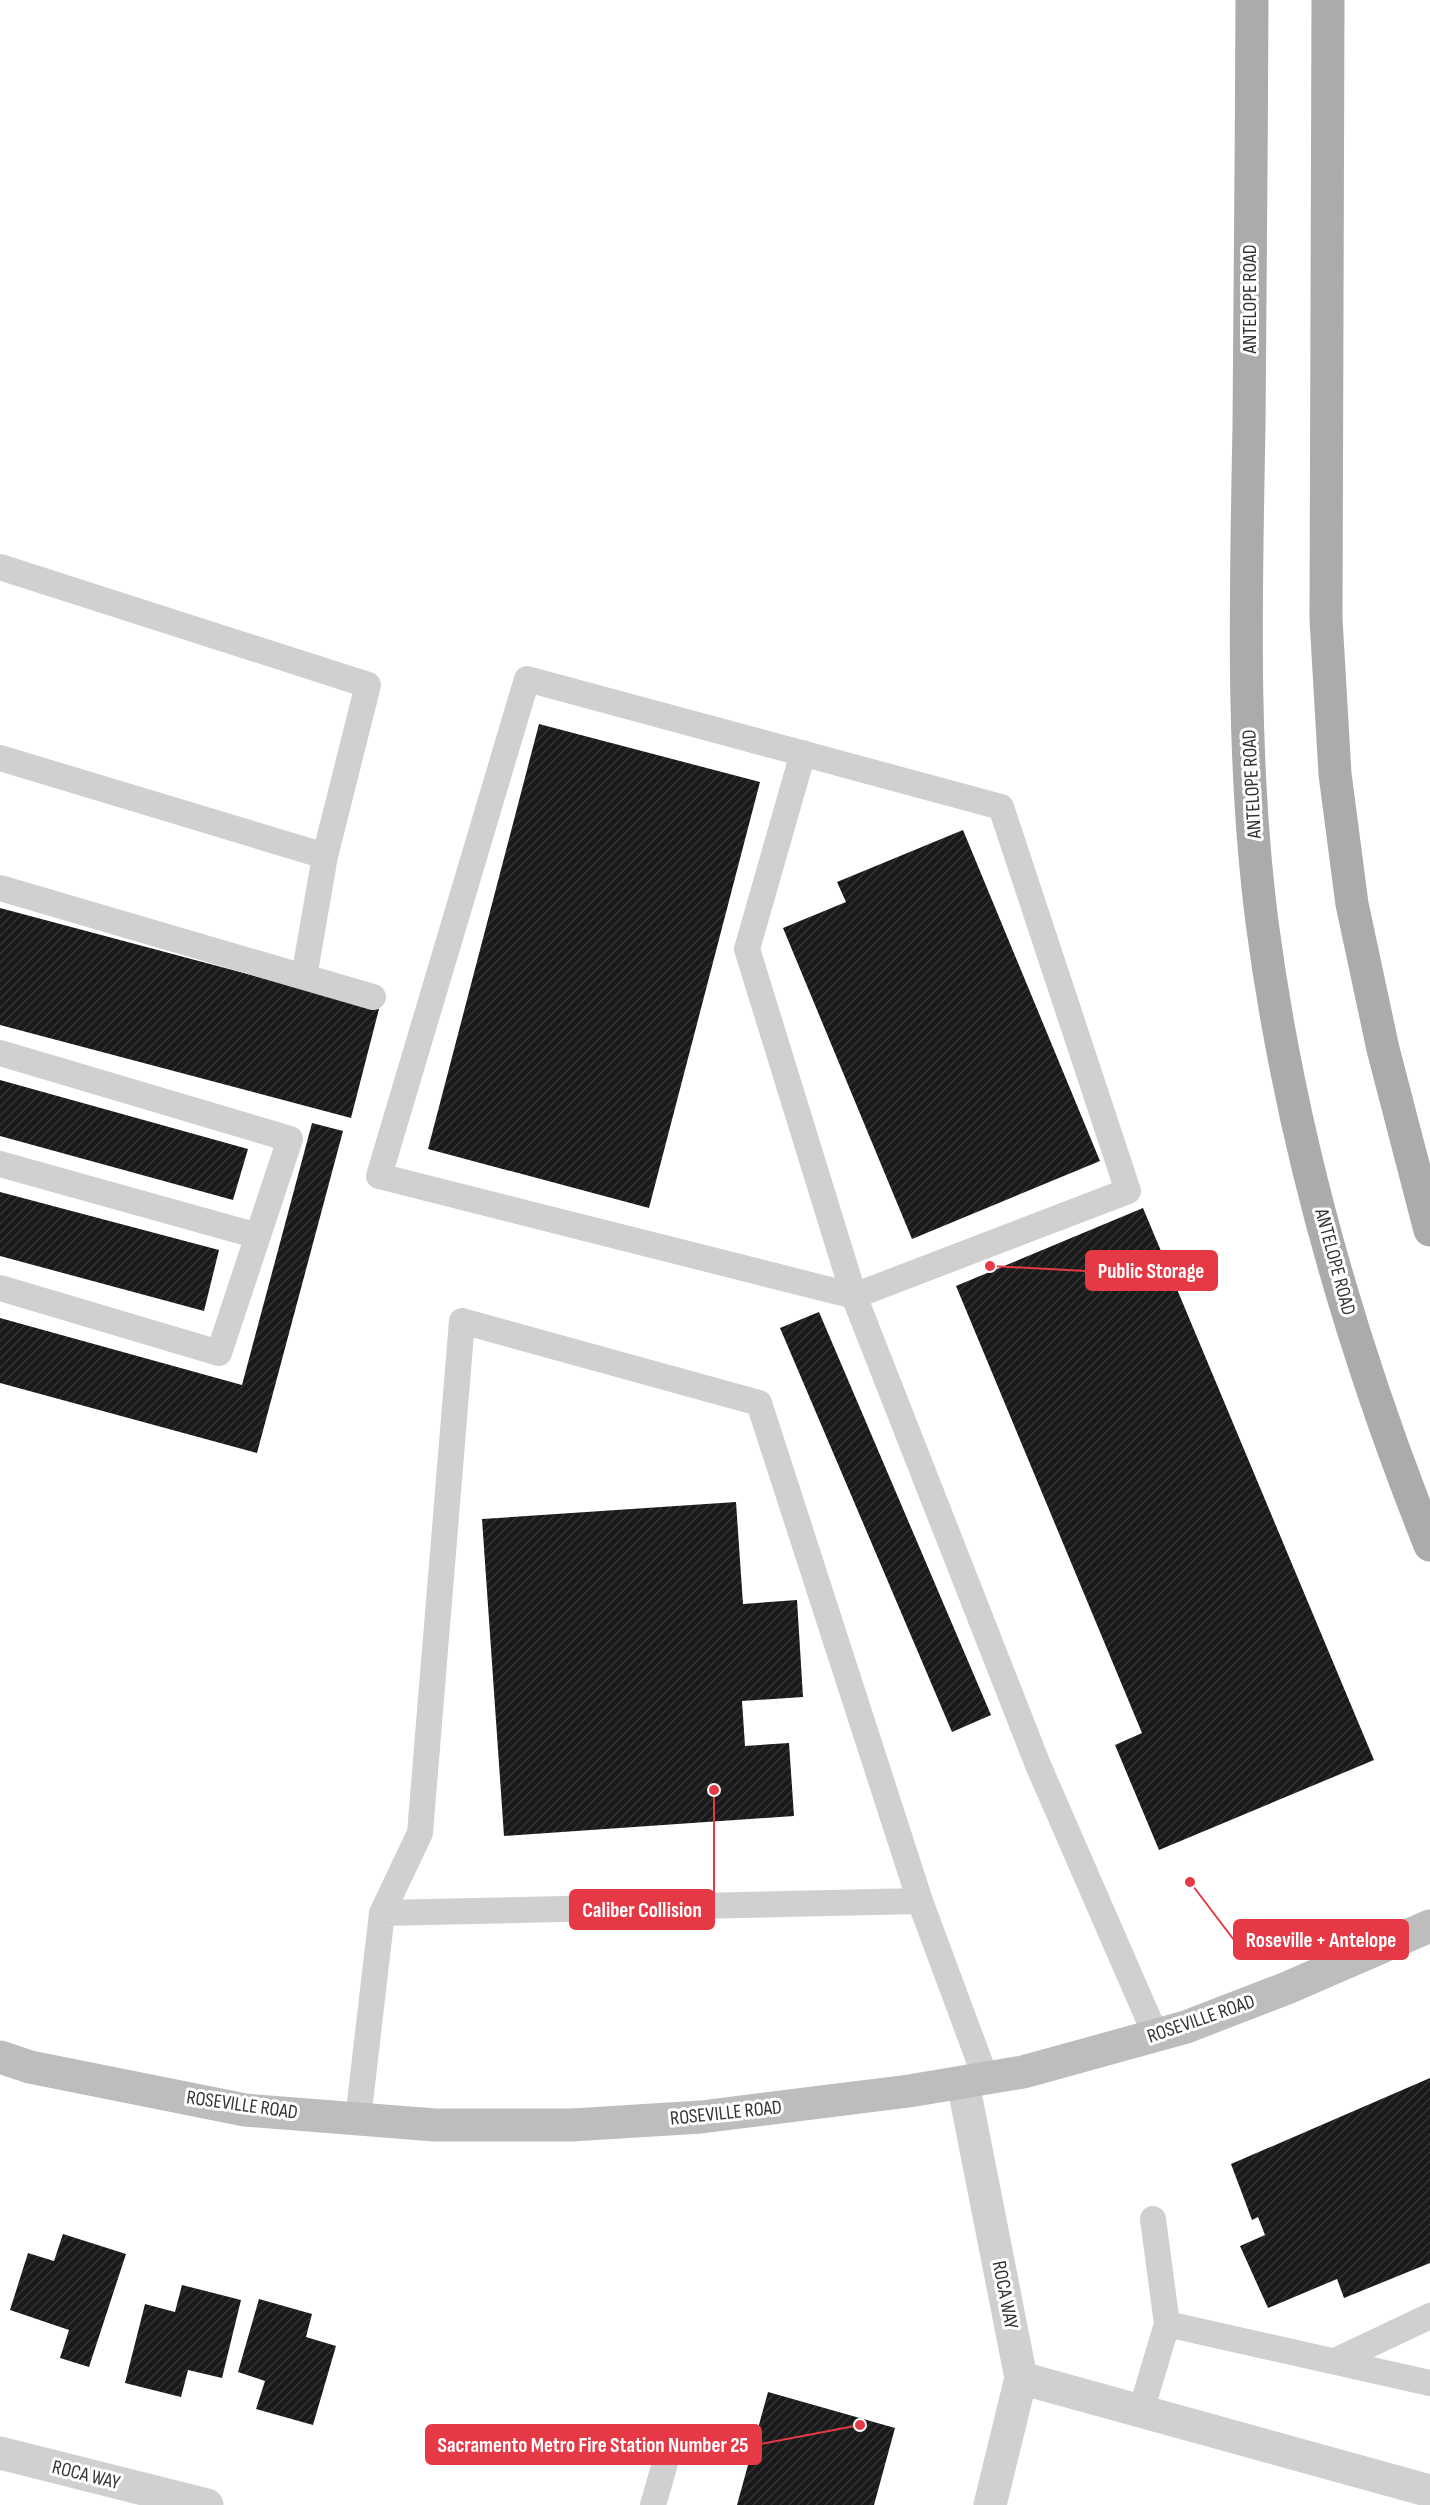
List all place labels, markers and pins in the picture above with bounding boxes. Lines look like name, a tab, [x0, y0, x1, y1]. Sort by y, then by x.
callout: Public Storage	[1086, 1251, 1217, 1290]
callout: Caliber Collision	[570, 1890, 714, 1929]
callout: Roseville + Antelope	[1234, 1920, 1408, 1959]
callout: Sacramento Metro Fire Station Number 25	[426, 2425, 761, 2464]

